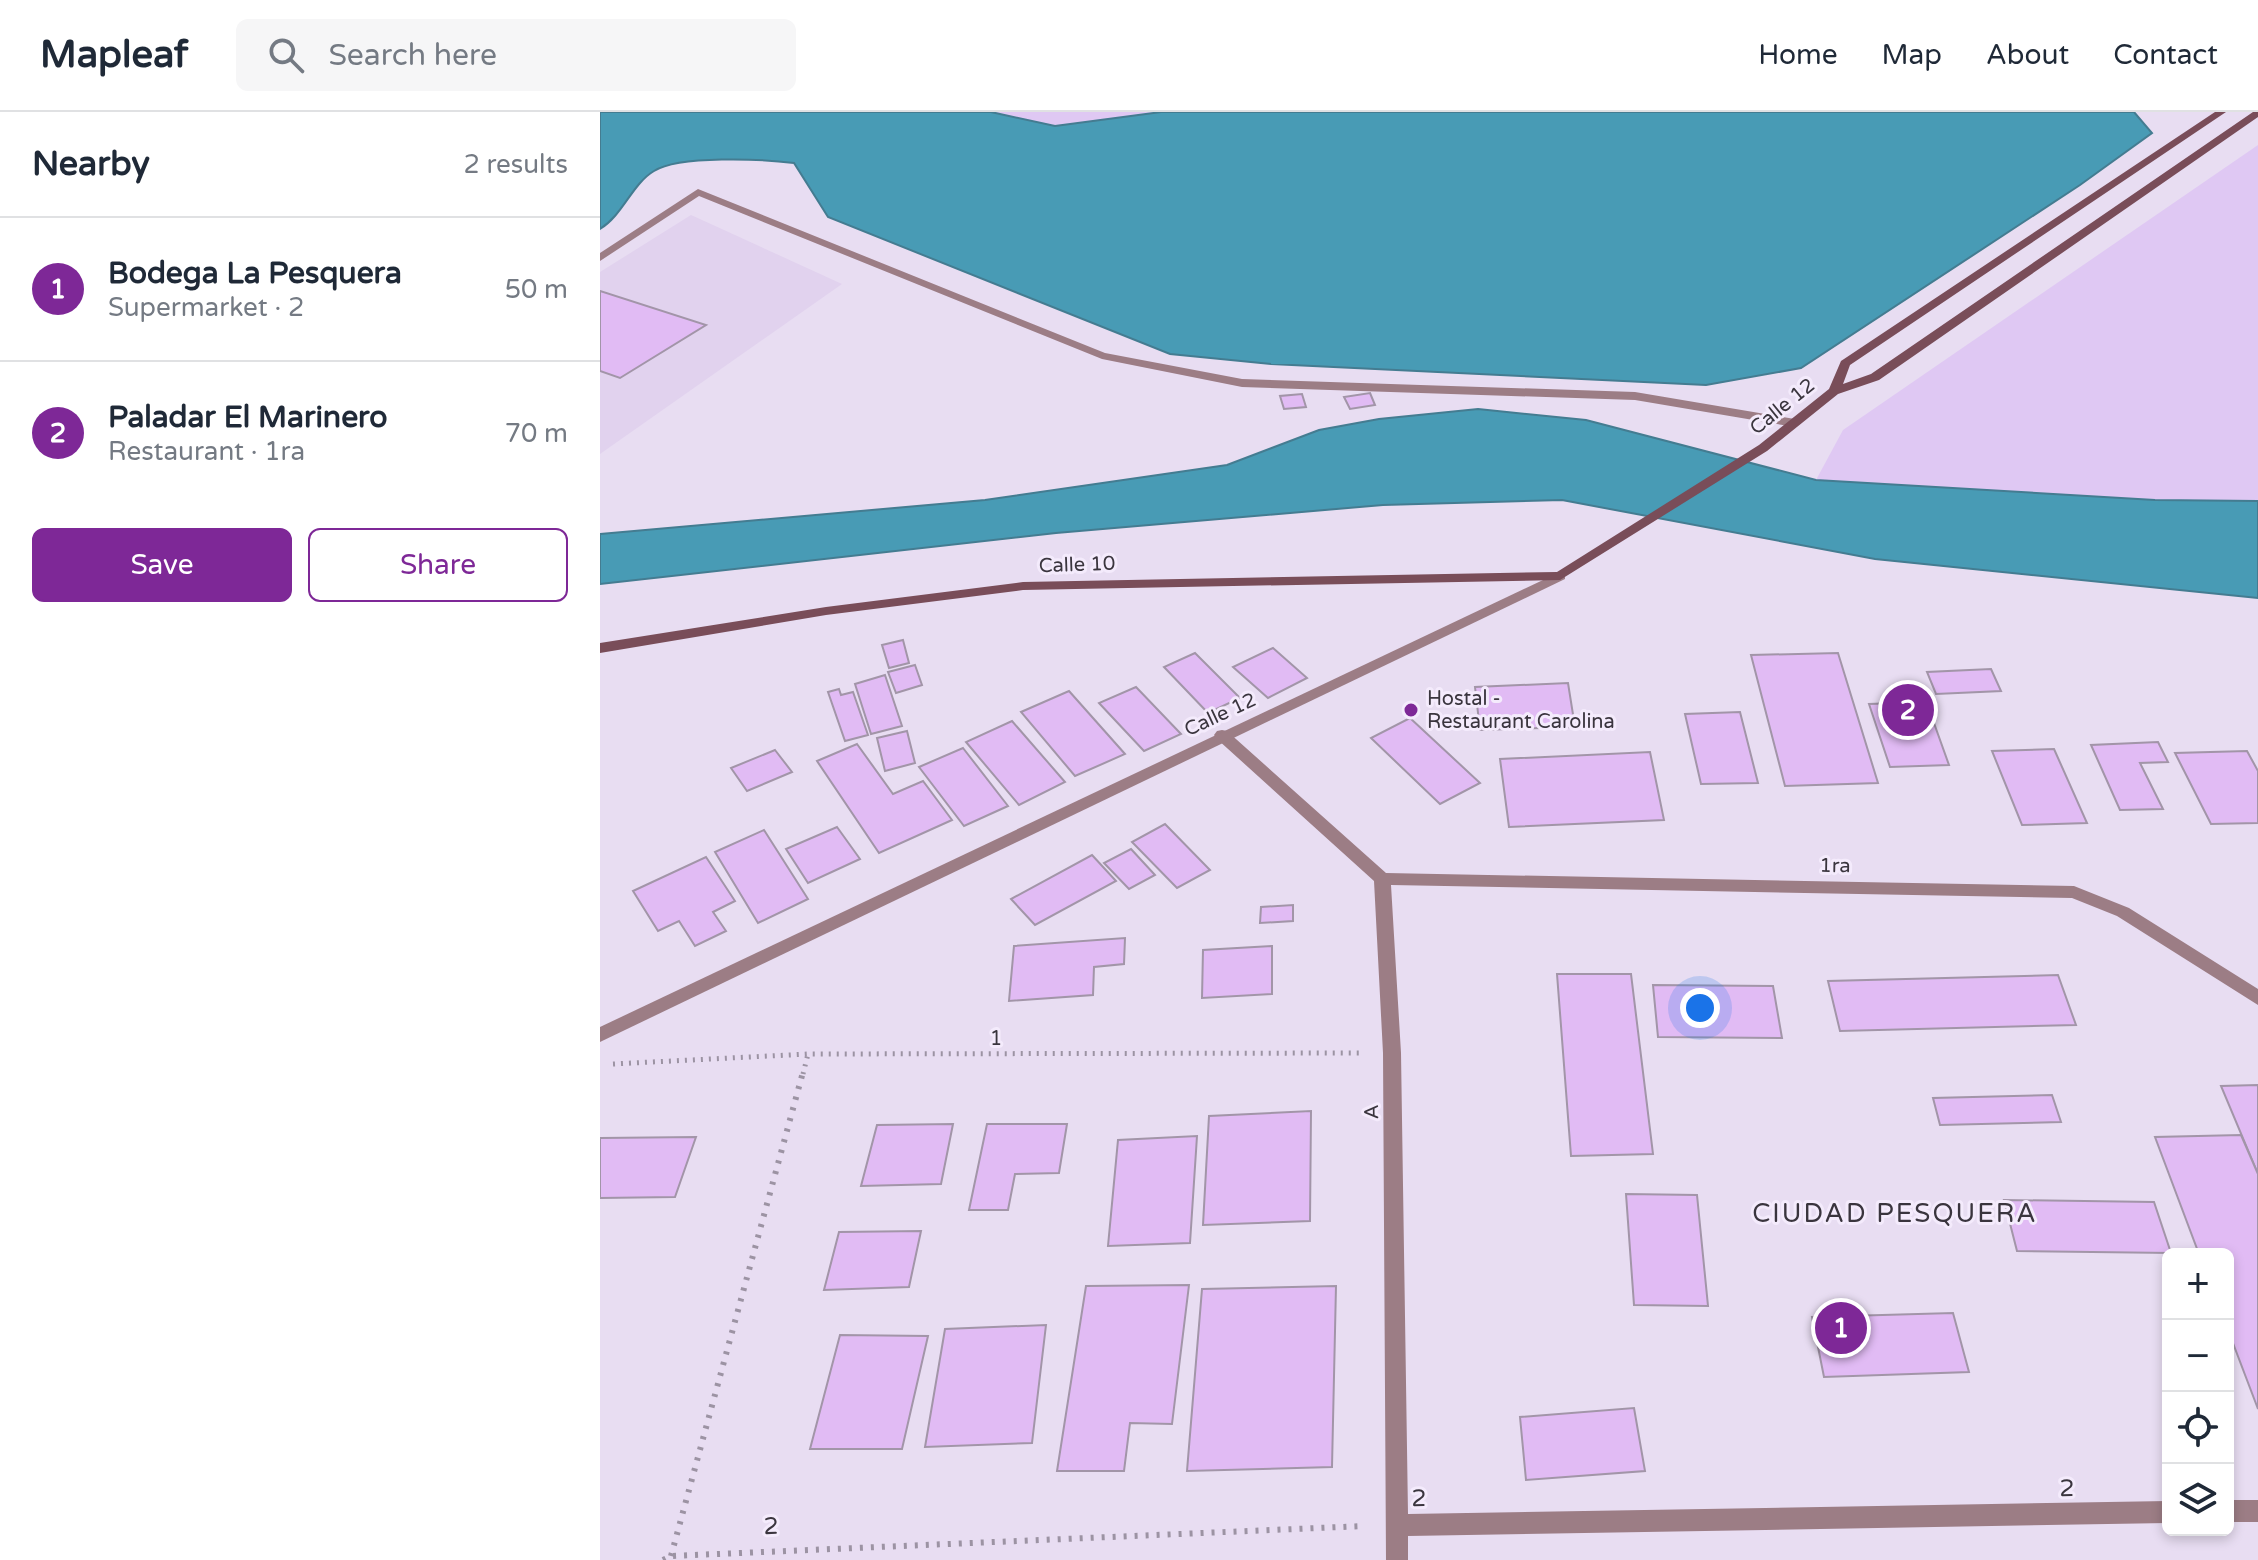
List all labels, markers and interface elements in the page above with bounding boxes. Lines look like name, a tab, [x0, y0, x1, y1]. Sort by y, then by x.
search box	[236, 19, 796, 91]
text: Mapleaf	[40, 32, 188, 78]
icon: search	[264, 33, 308, 77]
text: Search here	[328, 37, 497, 74]
text: Home	[1758, 38, 1838, 72]
text: Map	[1882, 38, 1942, 72]
text: About	[1986, 38, 2069, 72]
text: Contact	[2113, 38, 2218, 72]
text: Nearby	[32, 144, 150, 185]
text: 2 results	[463, 149, 568, 180]
text: Bodega La Pesquera	[108, 255, 402, 292]
text: 1	[50, 274, 66, 305]
text: 50 m	[505, 274, 568, 305]
text: Supermarket · 2	[108, 292, 304, 323]
street label: Calle 12	[1745, 373, 1820, 440]
text: Paladar El Marinero	[108, 399, 387, 436]
text: 2	[50, 418, 66, 449]
text: 70 m	[505, 418, 568, 449]
text: Restaurant · 1ra	[108, 436, 305, 467]
button: Save	[32, 528, 292, 602]
button: Share	[308, 528, 568, 602]
street label: Calle 10	[1038, 552, 1116, 578]
pin: 2	[1882, 680, 1934, 740]
place label: Hostal - Restaurant Carolina	[1427, 687, 1615, 734]
street label: Calle 12	[1181, 688, 1260, 742]
marker: Hostal - Restaurant Carolina	[1402, 701, 1420, 719]
street label: 1ra	[1819, 854, 1851, 878]
your location	[1680, 988, 1720, 1028]
street label: 1	[990, 1027, 1002, 1051]
street label: A	[1360, 1104, 1384, 1120]
district label: CIUDAD PESQUERA	[1752, 1198, 2038, 1229]
map controls	[2162, 1248, 2234, 1536]
button: +	[2162, 1248, 2234, 1320]
pin: 1	[1815, 1298, 1867, 1358]
button: −	[2162, 1320, 2234, 1392]
button: locate	[2162, 1392, 2234, 1464]
button: layers	[2162, 1464, 2234, 1536]
street label: 2	[2059, 1474, 2075, 1503]
street label: 2	[1411, 1484, 1427, 1513]
street label: 2	[763, 1512, 779, 1541]

